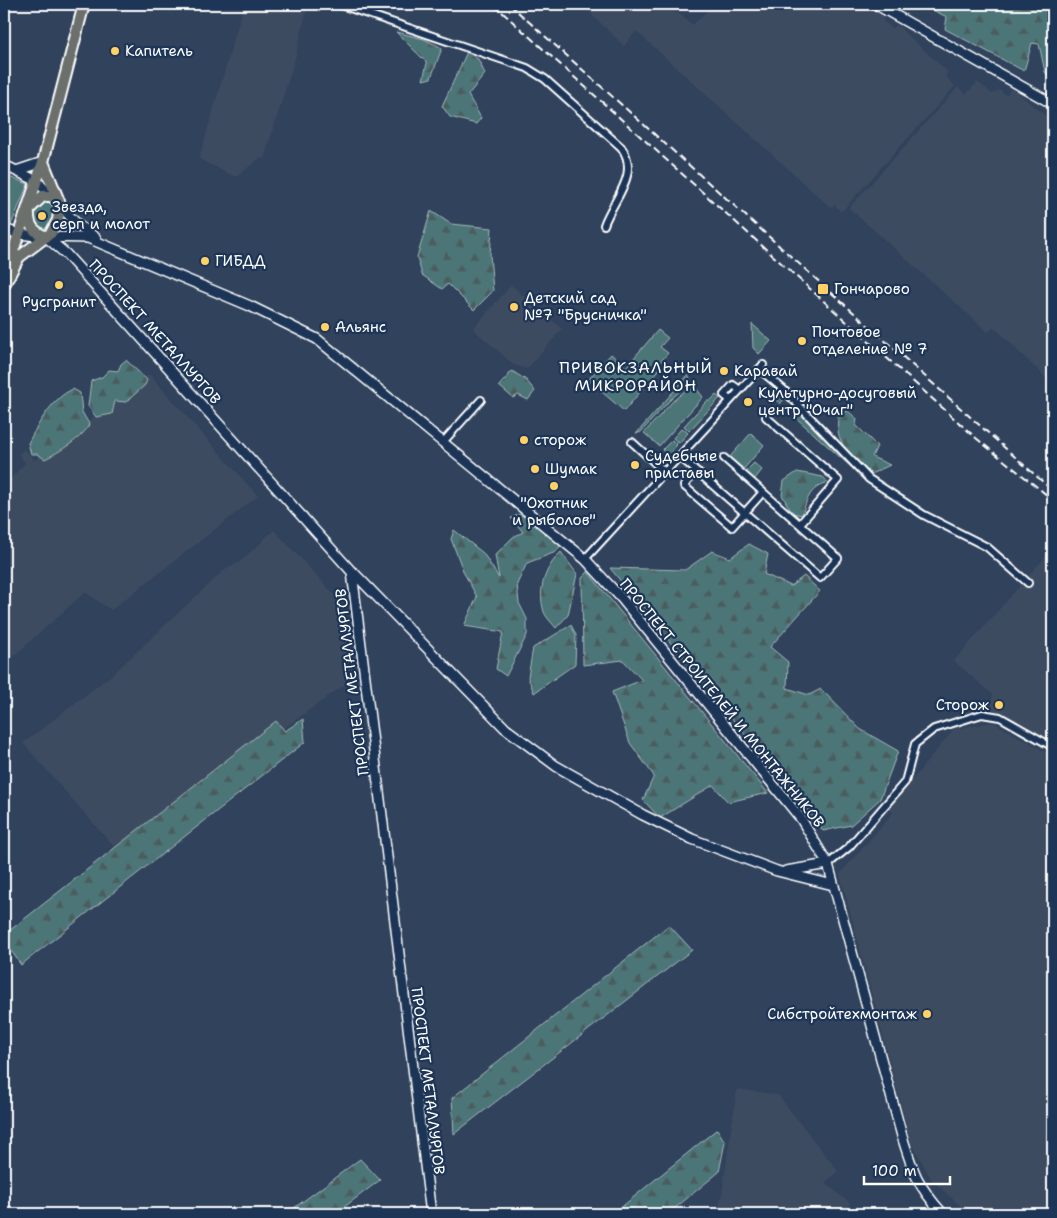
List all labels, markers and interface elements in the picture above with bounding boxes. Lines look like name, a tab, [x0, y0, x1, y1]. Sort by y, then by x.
place label: Капитель	[125, 41, 193, 61]
marker: Капитель	[109, 45, 121, 57]
place label: Звезда, серп и молот	[52, 197, 150, 234]
marker: Звезда, серп и молот	[36, 210, 48, 222]
place label: ГИБДД	[215, 251, 266, 271]
street label: ПРОСПЕКТ МЕТАЛЛУРГОВ	[85, 255, 226, 409]
marker: ГИБДД	[199, 255, 211, 267]
marker: Русгранит	[53, 279, 65, 291]
place label: Гончарово	[834, 279, 910, 299]
marker: Гончарово	[816, 282, 830, 296]
place label: Детский сад №7 "Брусничка"	[524, 288, 647, 325]
place label: Русгранит	[22, 292, 96, 312]
marker: Детский сад №7 "Брусничка"	[508, 301, 520, 313]
place label: Альянс	[335, 317, 386, 337]
marker: Альянс	[319, 321, 331, 333]
place label: Почтовое отделение № 7	[812, 322, 927, 359]
marker: Почтовое отделение № 7	[796, 335, 808, 347]
district label: ПРИВОКЗАЛЬНЫЙ МИКРОРАЙОН	[559, 357, 713, 396]
place label: Каравай	[734, 361, 798, 381]
marker: Каравай	[718, 365, 730, 377]
place label: Культурно-досуговый центр "Очаг"	[758, 383, 917, 420]
marker: Культурно-досуговый центр "Очаг"	[742, 396, 754, 408]
place label: сторож	[534, 430, 587, 450]
marker: сторож	[518, 434, 530, 446]
place label: Судебные приставы	[645, 446, 717, 483]
place label: Шумак	[545, 459, 597, 479]
marker: Судебные приставы	[629, 459, 641, 471]
marker: Шумак	[529, 463, 541, 475]
marker: "Охотник и рыболов"	[548, 480, 560, 492]
place label: "Охотник и рыболов"	[512, 493, 596, 530]
street label: ПРОСПЕКТ СТРОИТЕЛЕЙ И МОНТАЖНИКОВ	[615, 574, 830, 832]
street label: ПРОСПЕКТ МЕТАЛЛУРГОВ	[331, 587, 373, 777]
place label: Сторож	[936, 695, 990, 715]
marker: Сторож	[993, 699, 1005, 711]
street label: ПРОСПЕКТ МЕТАЛЛУРГОВ	[407, 986, 449, 1176]
place label: Сибстройтехмонтаж	[767, 1004, 918, 1024]
marker: Сибстройтехмонтаж	[921, 1008, 933, 1020]
scale bar	[864, 1153, 951, 1185]
text: 100 m	[872, 1161, 917, 1181]

